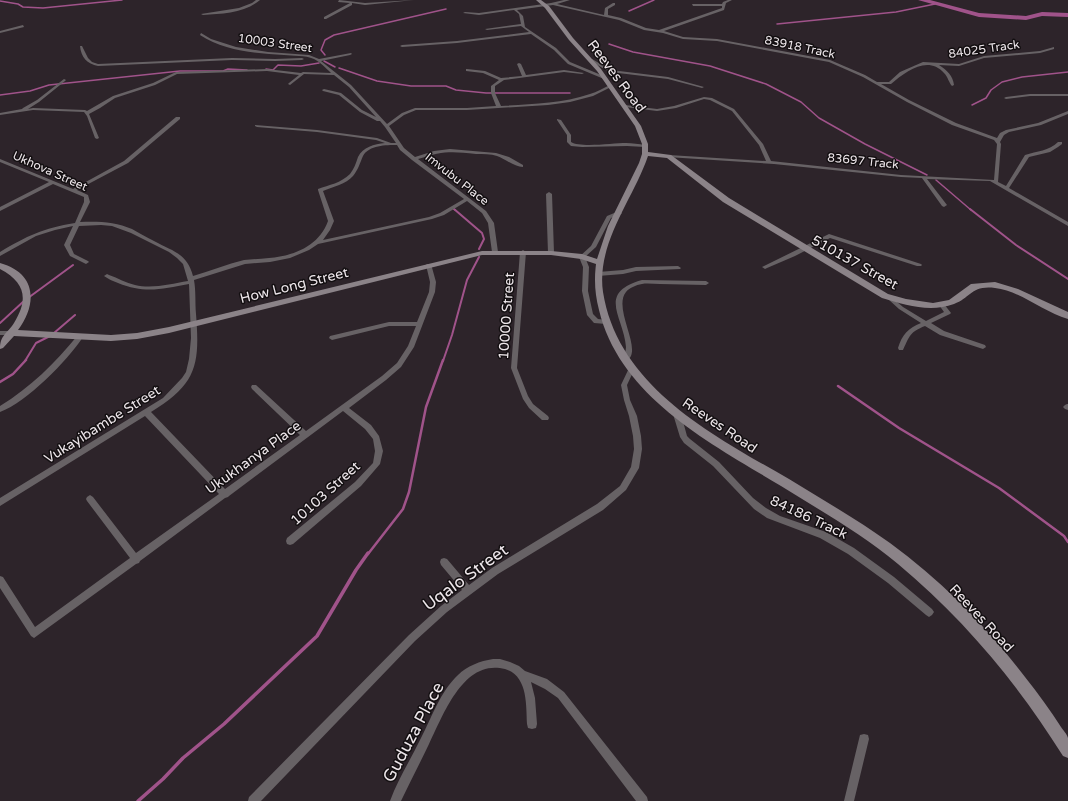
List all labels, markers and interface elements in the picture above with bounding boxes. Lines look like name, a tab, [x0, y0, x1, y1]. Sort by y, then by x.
street label: 10003 Street	[237, 31, 314, 55]
street label: 83918 Track	[763, 33, 837, 61]
street label: Reeves Road	[584, 37, 649, 116]
street label: 84025 Track	[948, 37, 1021, 61]
street label: Ukhova Street	[10, 148, 90, 194]
street label: Imvubu Place	[422, 150, 492, 208]
street label: 83697 Track	[827, 150, 900, 172]
street label: 510137 Street	[808, 232, 902, 294]
street label: How Long Street	[238, 264, 351, 307]
street label: 10000 Street	[495, 271, 518, 360]
street label: Vukayibambe Street	[41, 381, 164, 467]
street label: Reeves Road	[679, 394, 760, 457]
street label: Ukukhanya Place	[202, 417, 304, 498]
street label: 10103 Street	[287, 457, 364, 529]
street label: 84186 Track	[767, 492, 851, 543]
street label: Uqalo Street	[418, 539, 513, 615]
street label: Reeves Road	[946, 581, 1017, 656]
street label: Guduza Place	[378, 679, 449, 786]

